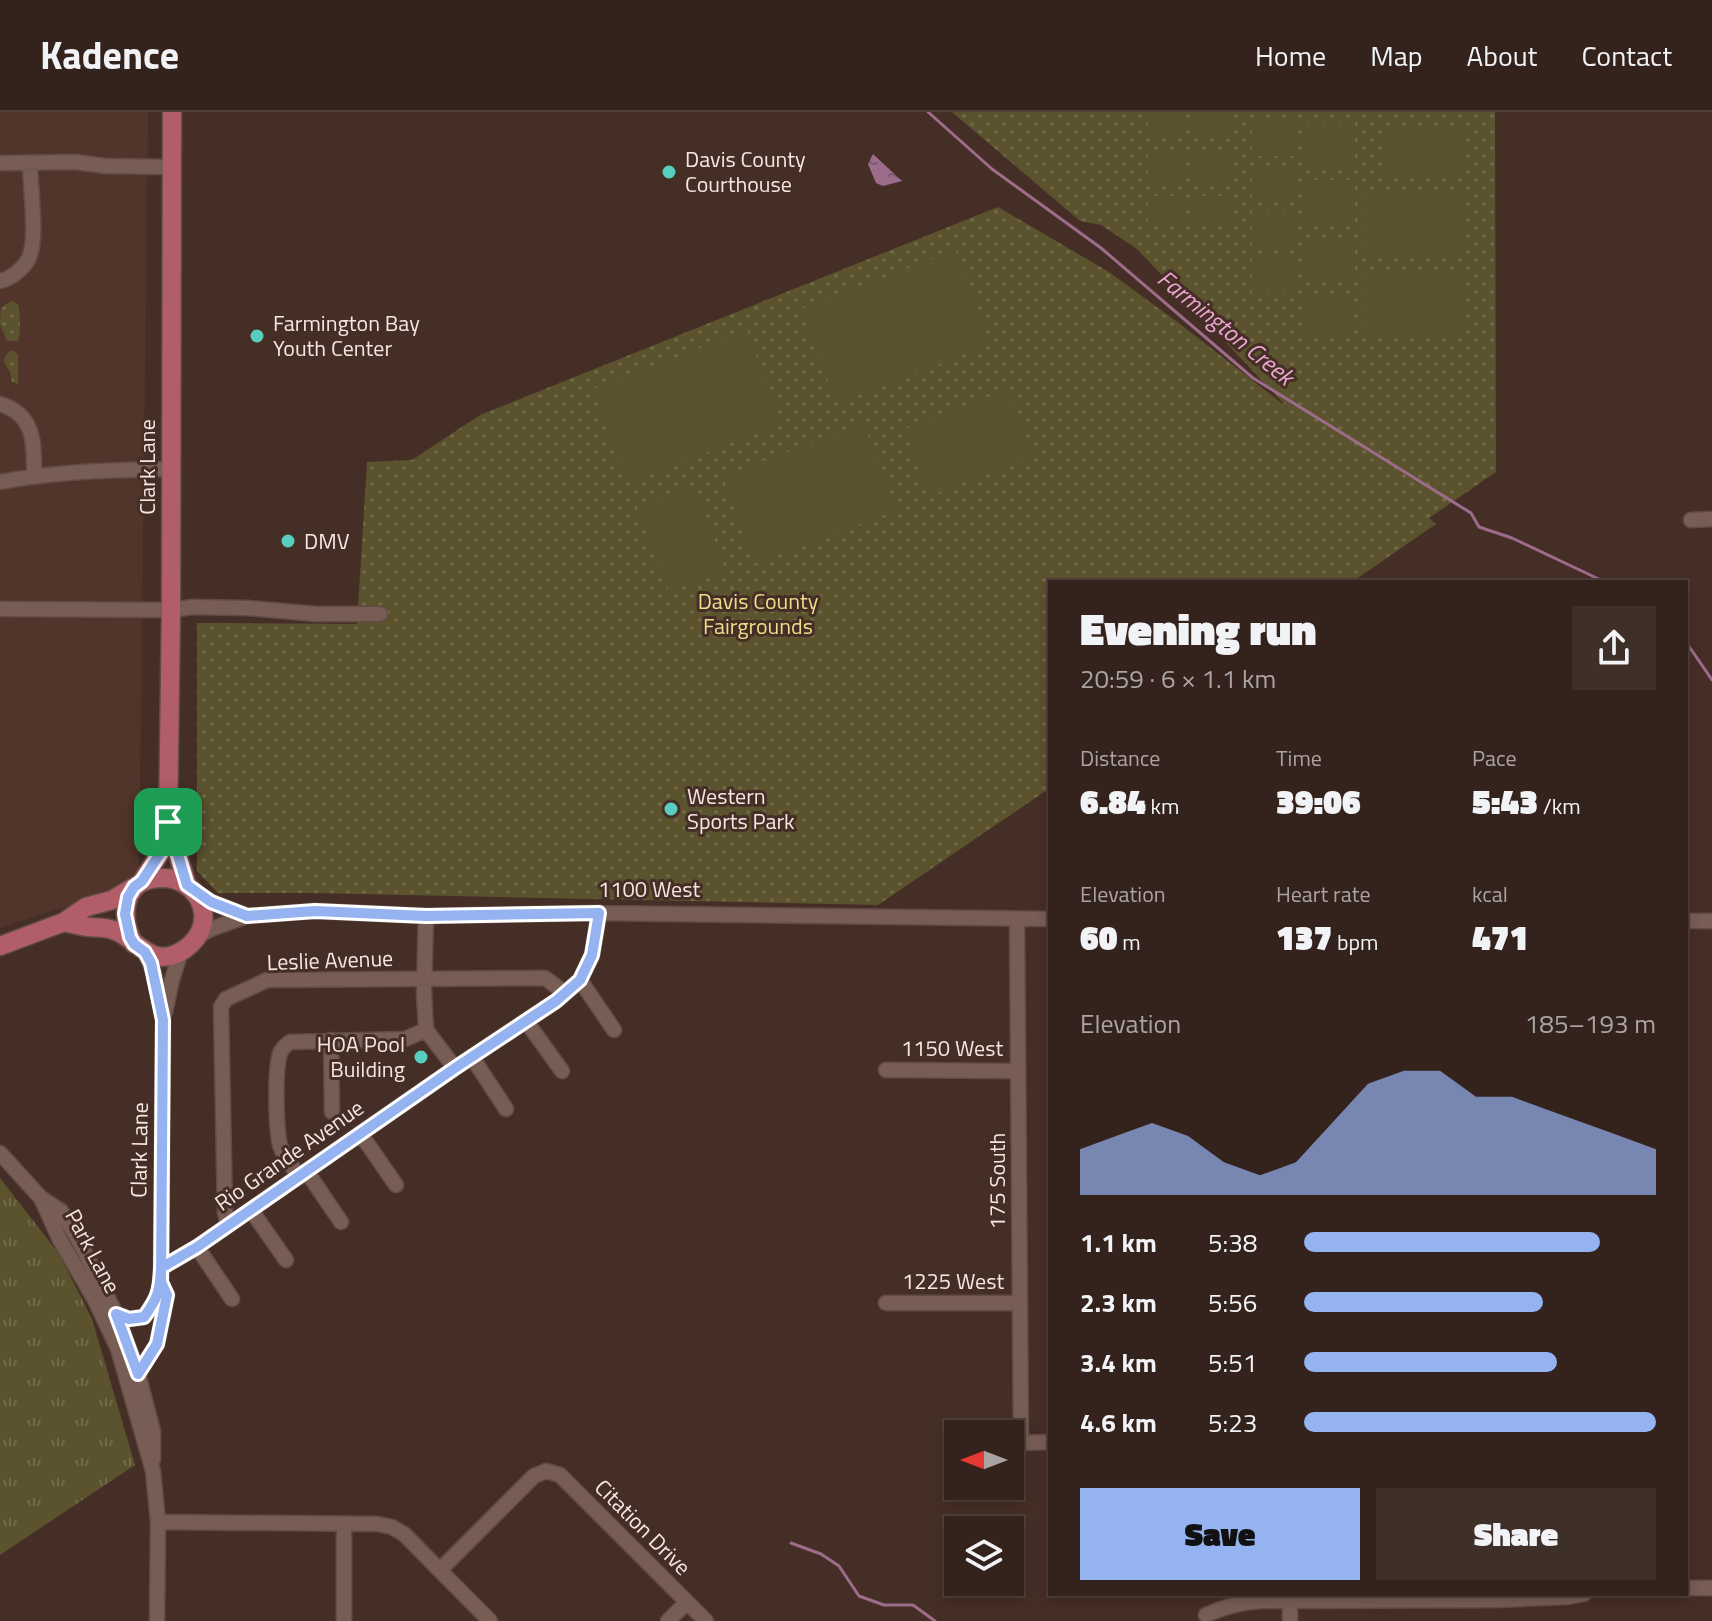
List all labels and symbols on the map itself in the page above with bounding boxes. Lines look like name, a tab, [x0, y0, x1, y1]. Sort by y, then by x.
place label: Davis County Courthouse	[685, 142, 806, 201]
marker: Davis County Courthouse	[660, 163, 678, 181]
water label: Farmington Creek	[1150, 261, 1305, 395]
place label: Farmington Bay Youth Center	[273, 306, 420, 365]
marker: Farmington Bay Youth Center	[248, 327, 266, 345]
street label: Clark Lane	[130, 419, 164, 515]
place label: DMV	[304, 524, 350, 558]
marker: DMV	[279, 532, 297, 550]
park label: Davis County Fairgrounds	[698, 584, 819, 643]
place label: Western Sports Park	[687, 779, 795, 838]
pin	[134, 788, 202, 856]
marker: Western Sports Park	[662, 800, 680, 818]
street label: 1100 West	[598, 872, 700, 906]
street label: Leslie Avenue	[266, 941, 394, 979]
place label: HOA Pool Building	[317, 1027, 405, 1086]
street label: 1150 West	[901, 1031, 1003, 1065]
marker: HOA Pool Building	[412, 1048, 430, 1066]
street label: Rio Grande Avenue	[207, 1091, 371, 1219]
street label: Clark Lane	[121, 1102, 157, 1198]
street label: 175 South	[980, 1133, 1014, 1229]
street label: Park Lane	[57, 1203, 129, 1299]
street label: 1225 West	[902, 1264, 1004, 1298]
north arrow	[944, 1420, 1024, 1500]
street label: Citation Drive	[587, 1471, 699, 1583]

